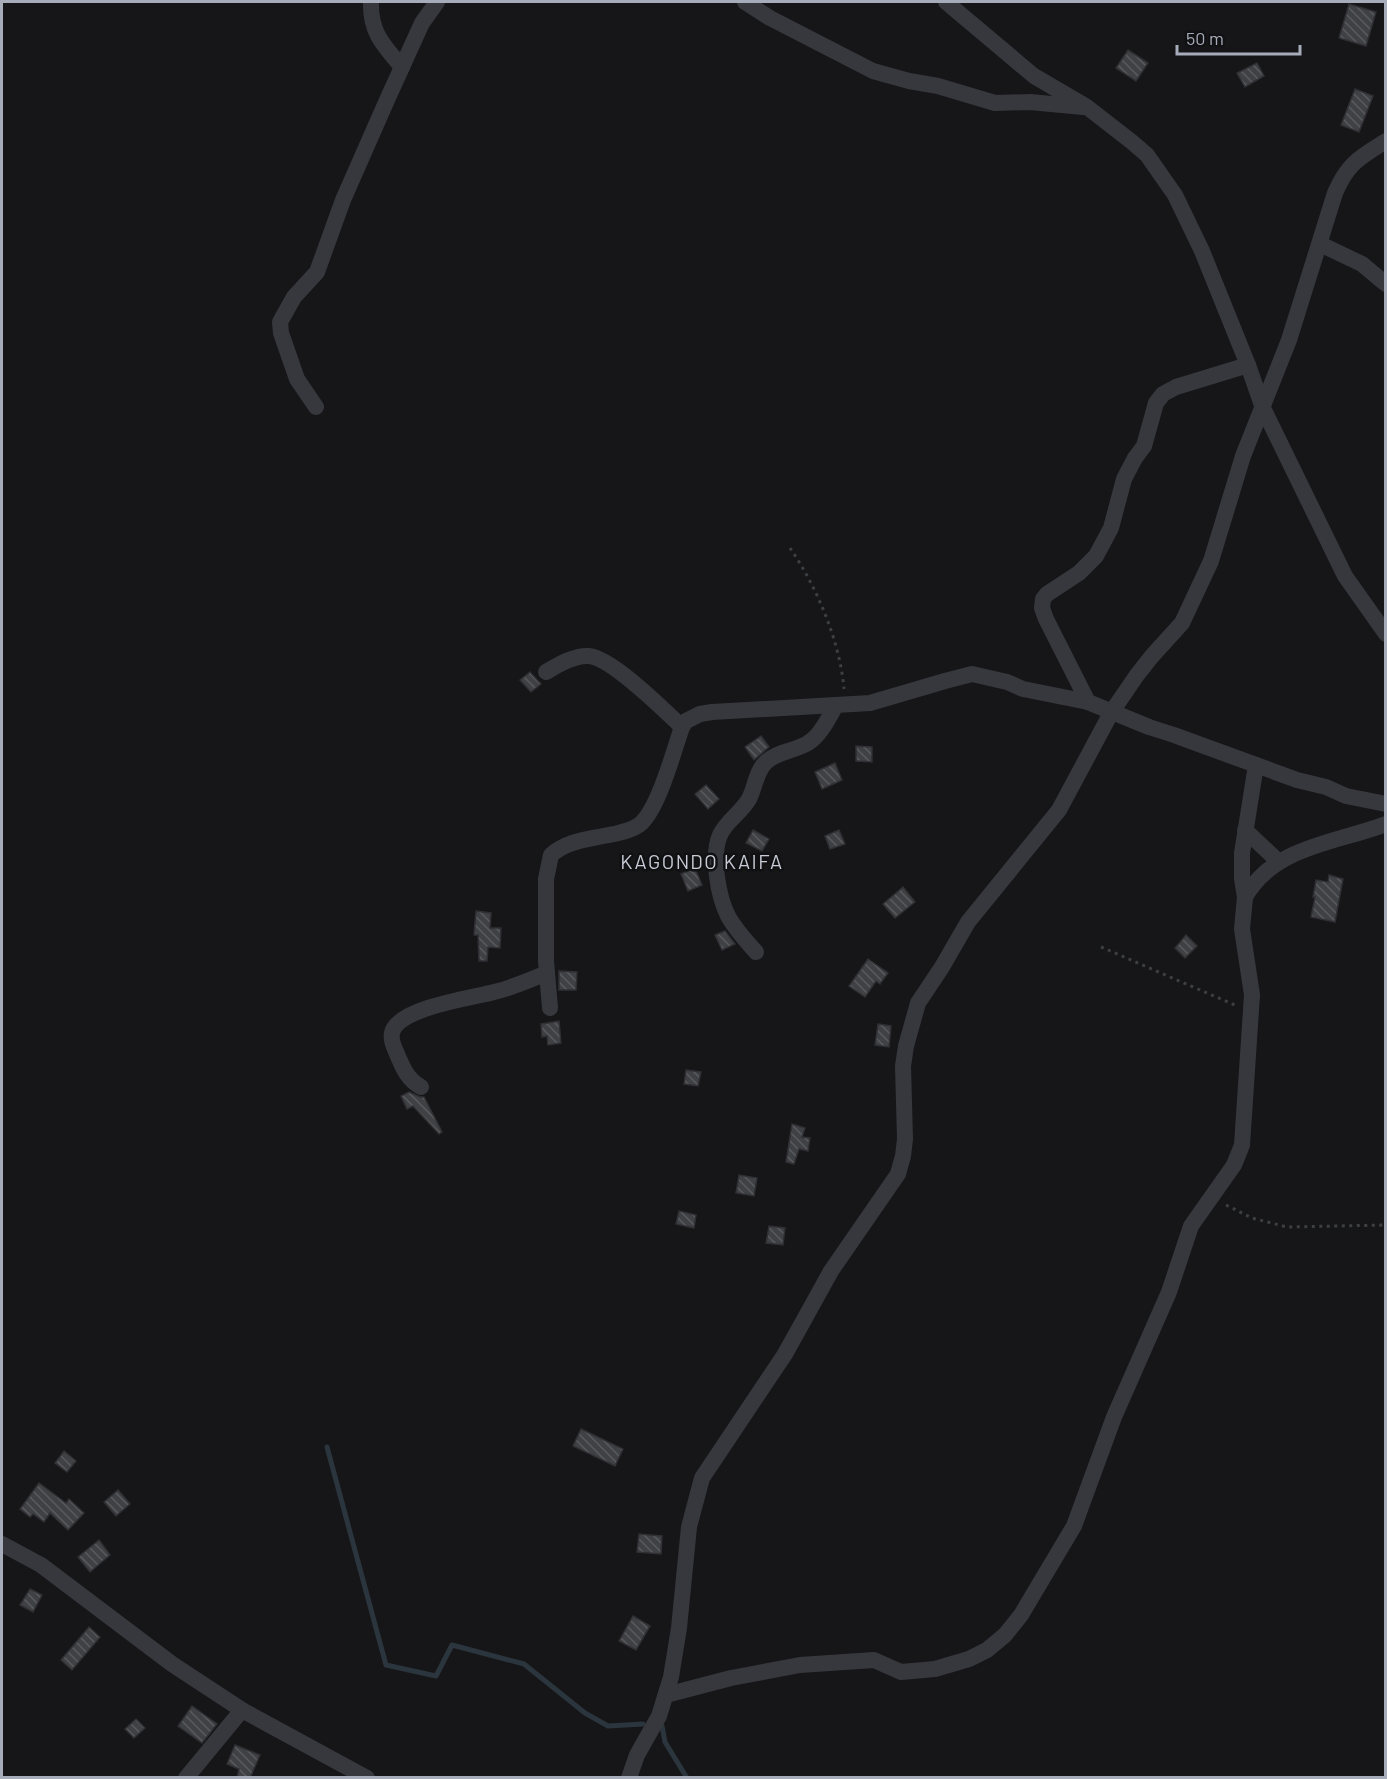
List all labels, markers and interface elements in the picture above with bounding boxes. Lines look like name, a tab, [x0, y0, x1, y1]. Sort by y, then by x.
scale bar	[1177, 18, 1300, 56]
text: 50 m	[1186, 27, 1224, 49]
district label: KAGONDO KAIFA	[620, 849, 784, 873]

